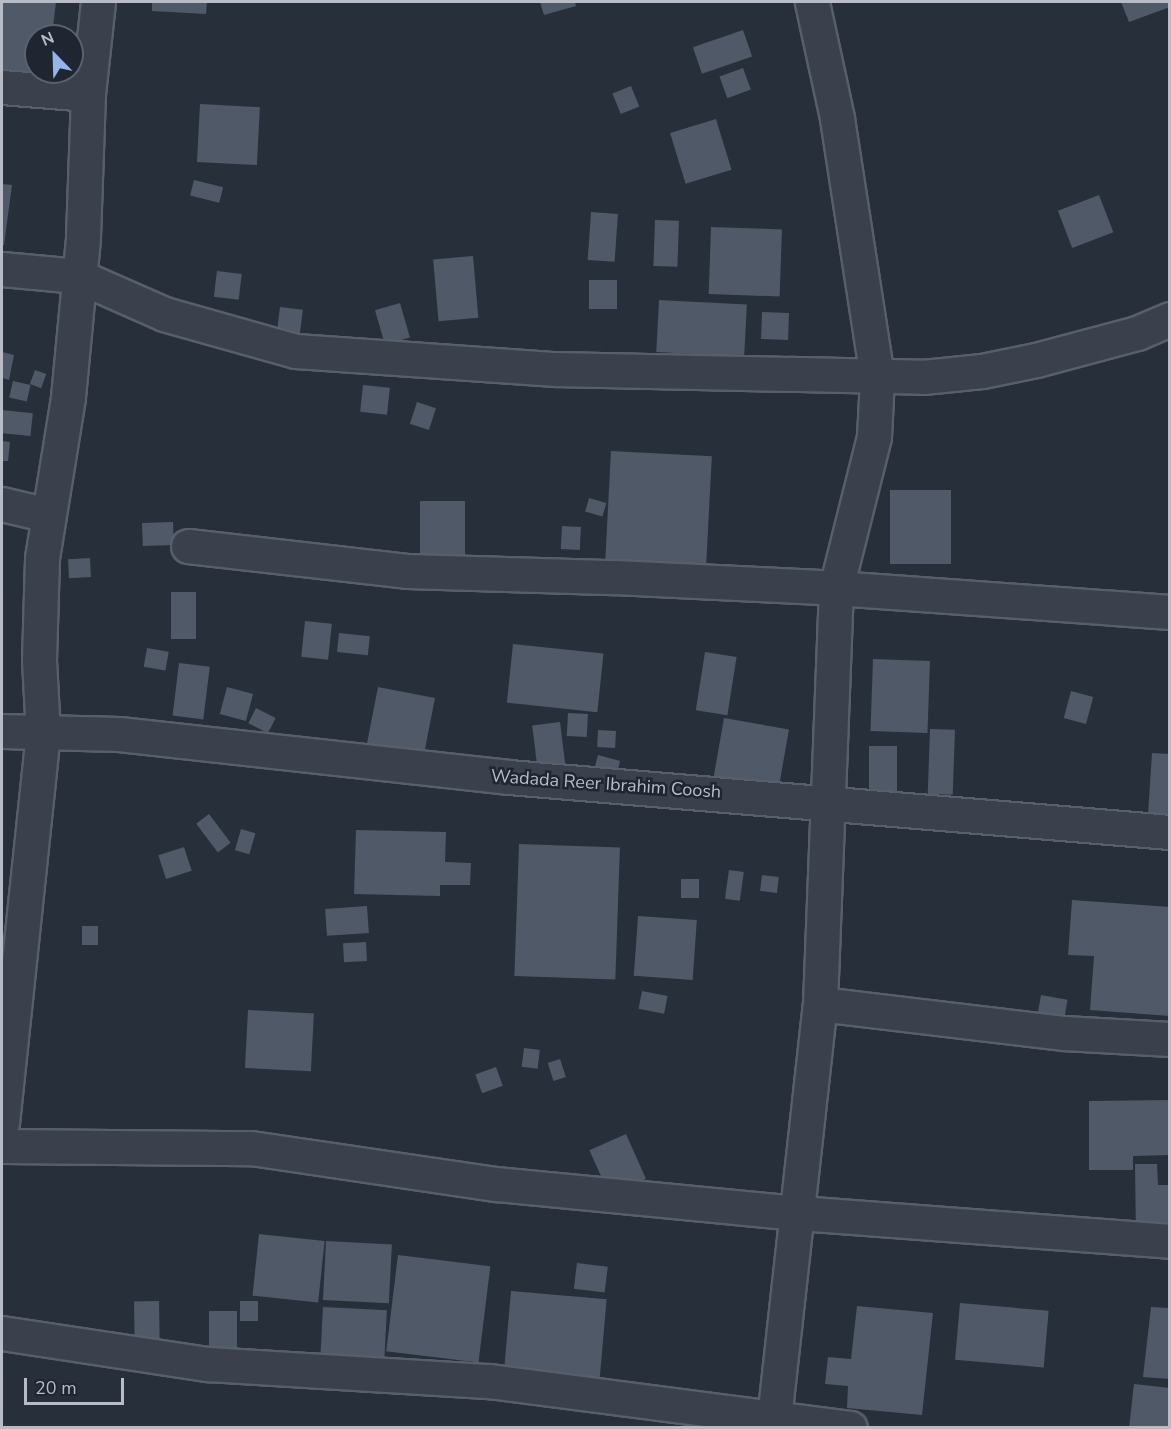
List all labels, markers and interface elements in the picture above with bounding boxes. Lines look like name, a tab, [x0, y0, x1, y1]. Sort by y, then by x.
north arrow	[24, 24, 84, 84]
text: N	[38, 27, 58, 52]
street label: Wadada Reer Ibrahim Coosh	[490, 765, 722, 803]
scale bar	[27, 1366, 128, 1404]
text: 20 m	[35, 1376, 77, 1400]

